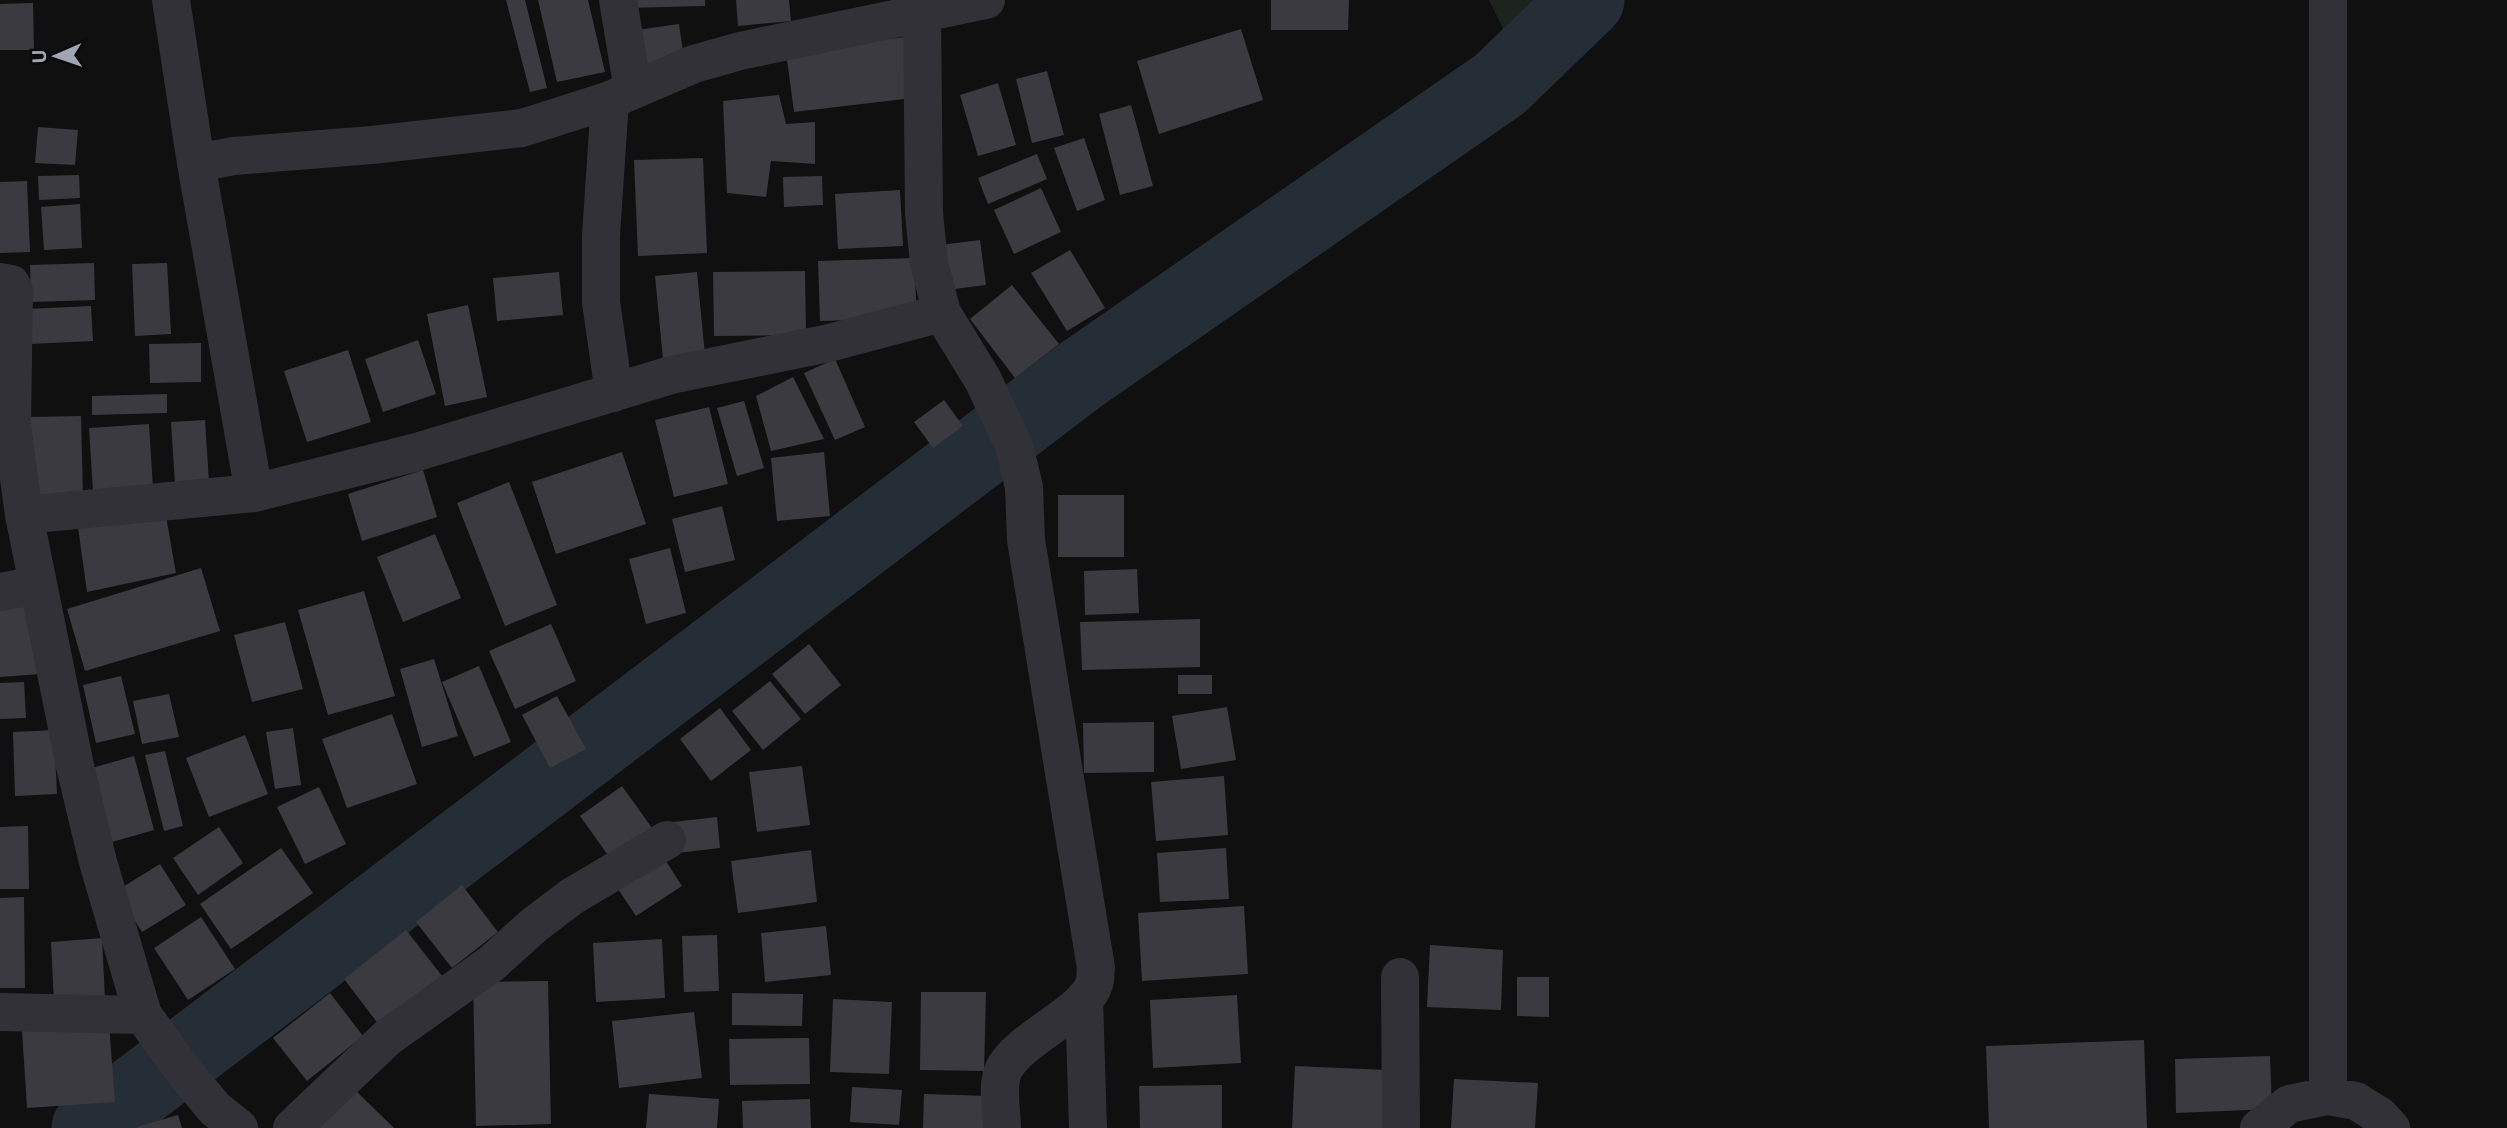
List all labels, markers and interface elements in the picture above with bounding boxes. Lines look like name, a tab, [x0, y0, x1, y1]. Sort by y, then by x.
north arrow	[21, 21, 91, 91]
text: U	[28, 49, 50, 64]

